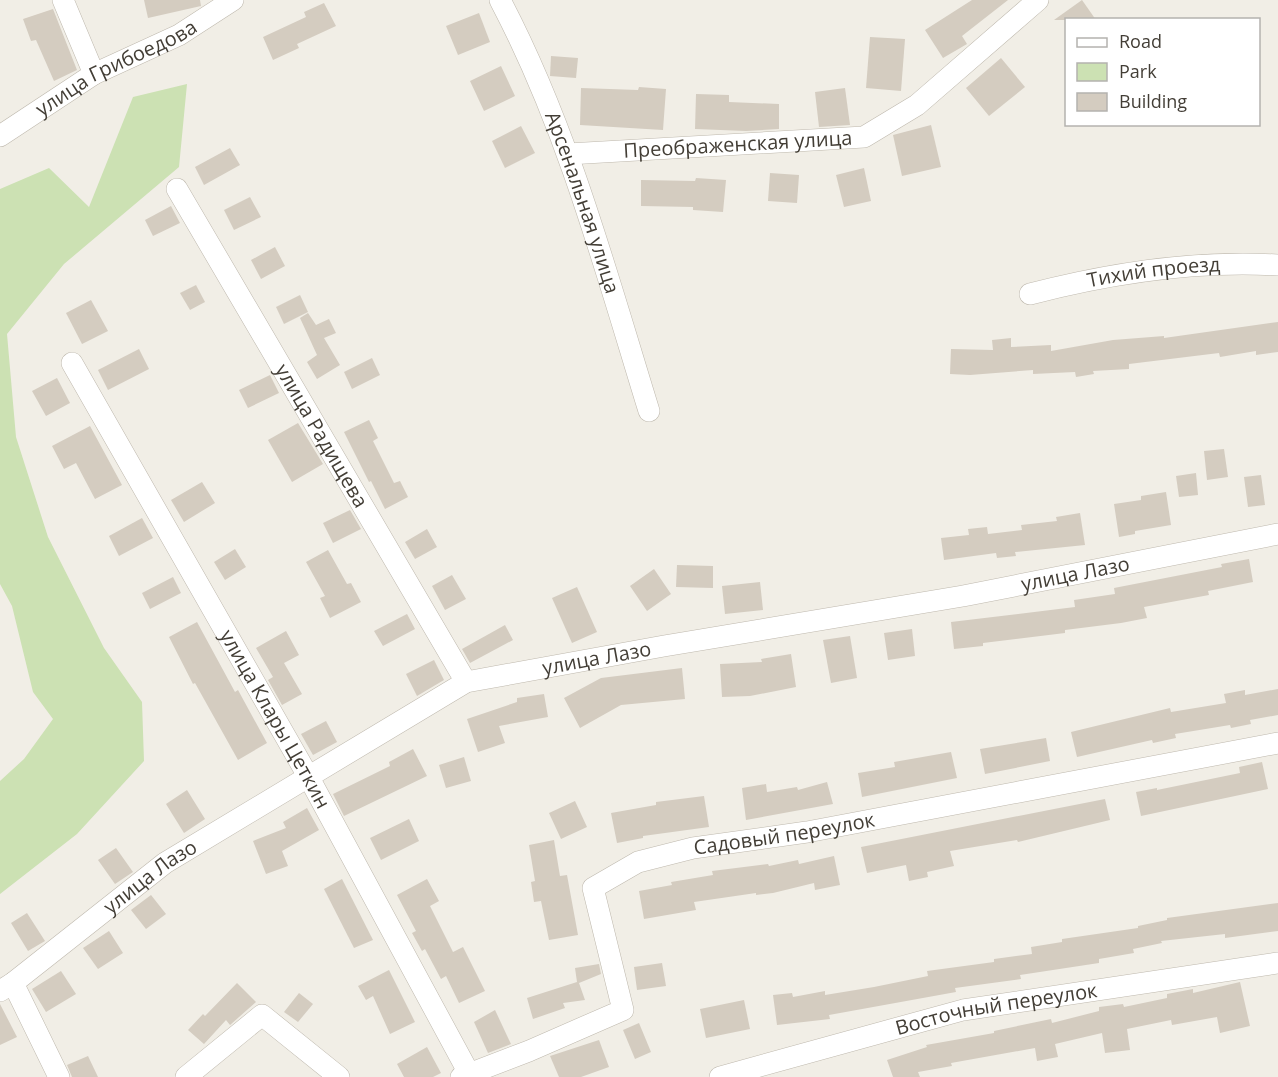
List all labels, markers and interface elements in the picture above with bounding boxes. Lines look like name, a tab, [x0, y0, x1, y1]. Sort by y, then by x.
street label: улица Грибоедова	[30, 13, 202, 122]
legend	[1065, 18, 1260, 126]
text: Road	[1119, 29, 1162, 53]
text: Park	[1119, 59, 1157, 83]
text: Building	[1119, 89, 1187, 113]
street label: Арсенальная улица	[539, 107, 626, 297]
street label: Преображенская улица	[623, 124, 853, 164]
street label: Тихий проезд	[1085, 250, 1221, 293]
street label: улица Радищева	[269, 359, 375, 512]
street label: улица Лазо	[1019, 550, 1132, 597]
street label: улица Клары Цеткин	[214, 624, 337, 813]
street label: улица Лазо	[540, 635, 653, 681]
street label: Садовый переулок	[692, 805, 878, 861]
street label: улица Лазо	[98, 833, 202, 920]
street label: Восточный переулок	[892, 976, 1100, 1041]

